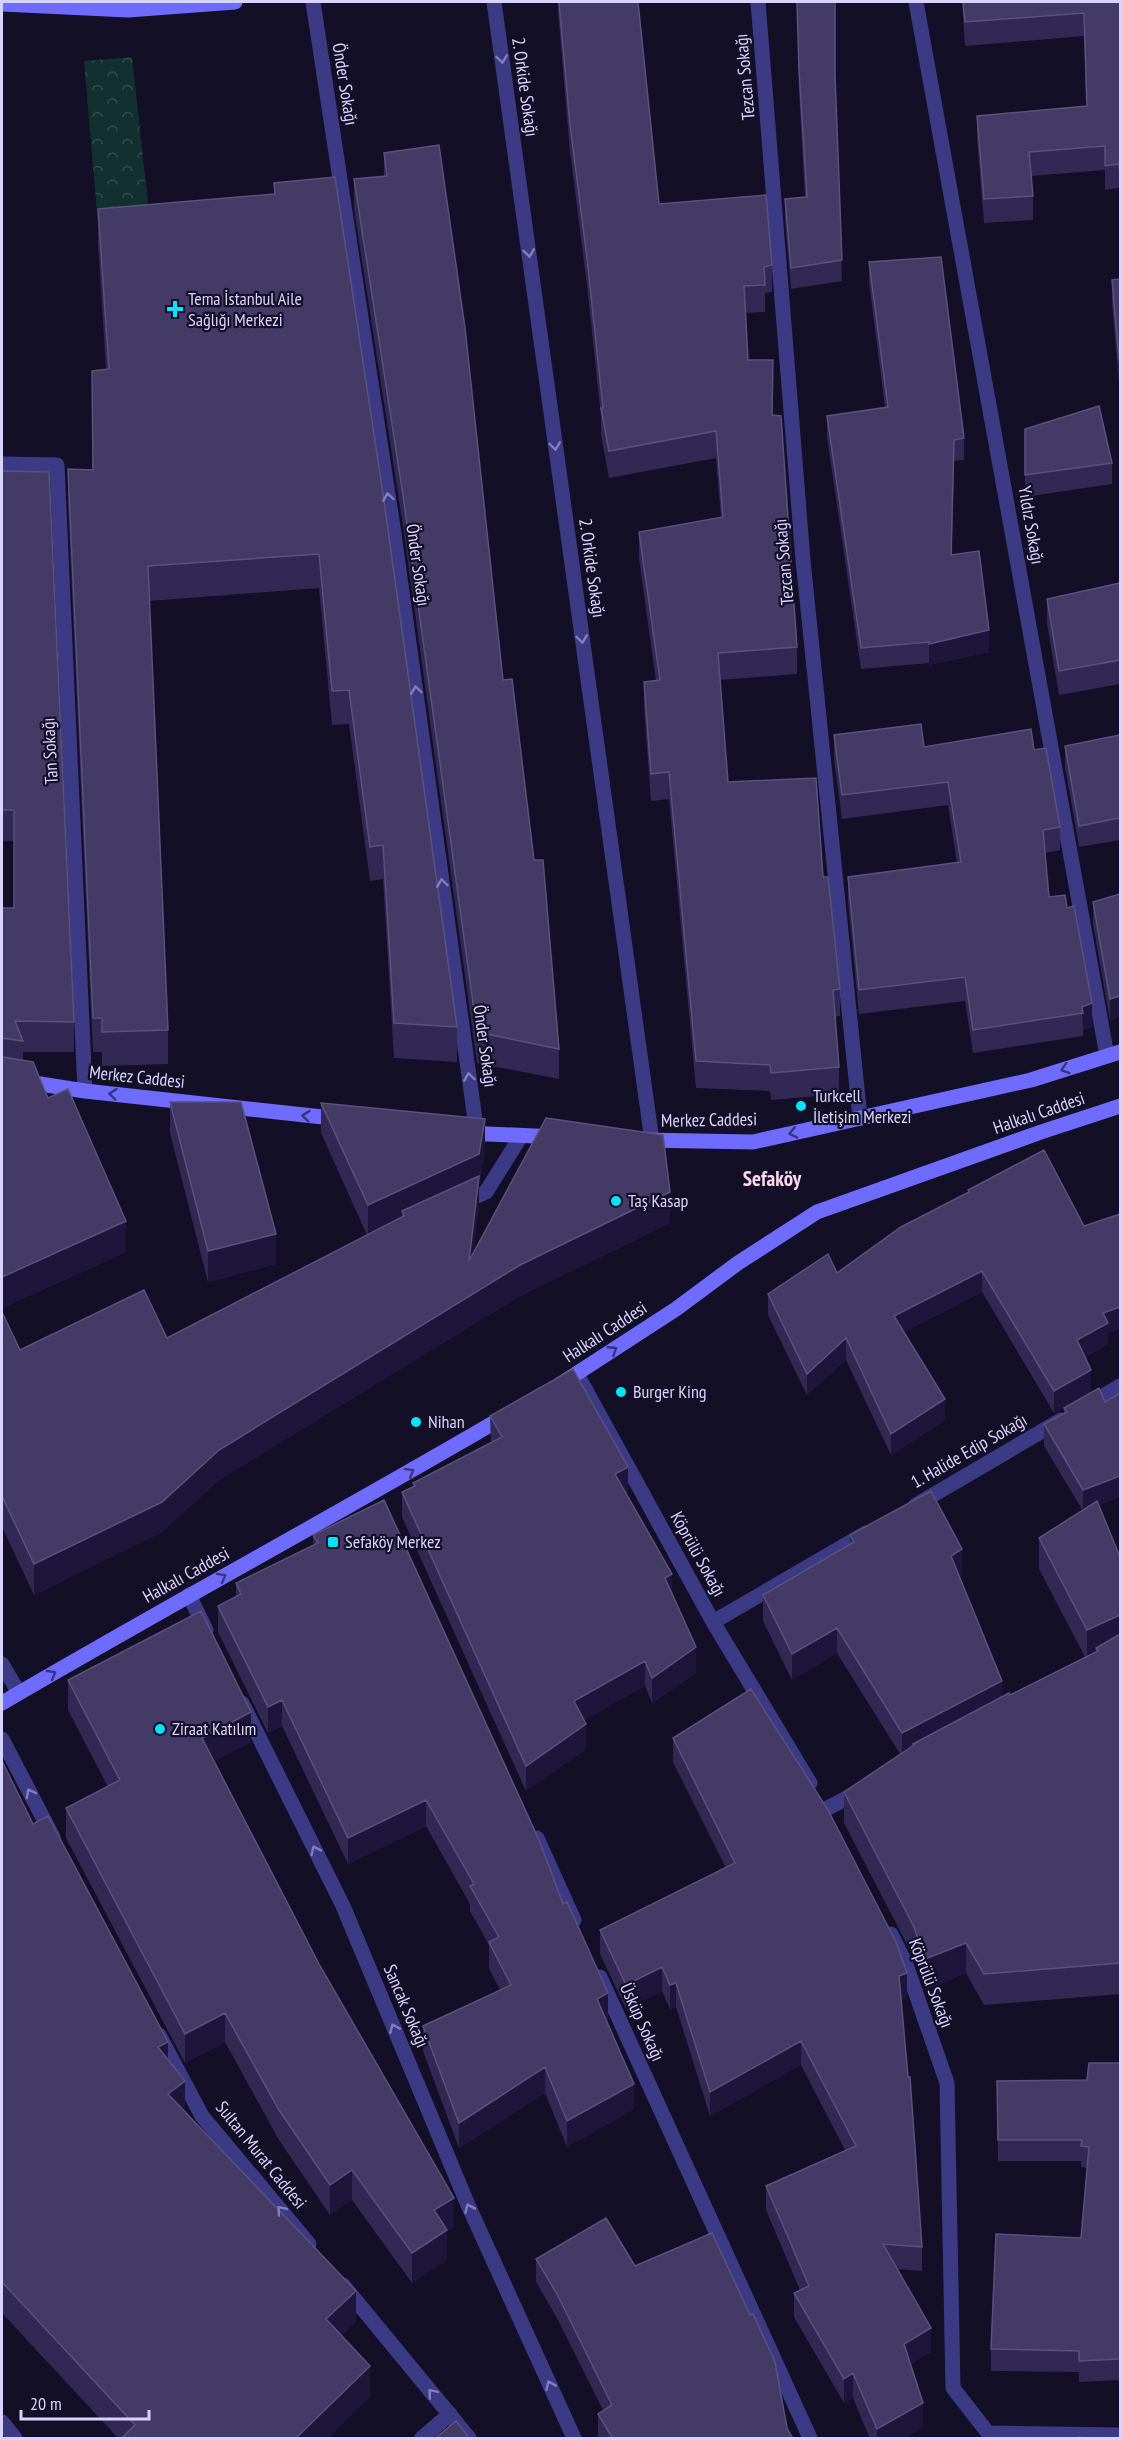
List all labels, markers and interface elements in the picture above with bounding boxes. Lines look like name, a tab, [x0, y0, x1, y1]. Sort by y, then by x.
street label: Tezcan Sokağı	[729, 33, 760, 121]
street label: 2. Orkide Sokağı	[507, 36, 544, 138]
street label: Önder Sokağı	[328, 41, 363, 127]
one-way arrow	[495, 55, 507, 64]
one-way arrow	[522, 248, 534, 257]
place label: Tema İstanbul Aile Sağlığı Merkezi	[188, 287, 302, 331]
marker: Tema İstanbul Aile Sağlığı Merkezi	[166, 300, 184, 318]
one-way arrow	[549, 441, 561, 450]
street label: Yıldız Sokağı	[1013, 484, 1050, 566]
one-way arrow	[383, 493, 395, 502]
street label: 2. Orkide Sokağı	[574, 517, 611, 619]
street label: Tezcan Sokağı	[768, 518, 799, 606]
street label: Önder Sokağı	[401, 522, 436, 608]
one-way arrow	[576, 634, 588, 643]
one-way arrow	[410, 686, 422, 695]
street label: Tan Sokağı	[36, 717, 63, 785]
one-way arrow	[437, 879, 449, 888]
street label: Önder Sokağı	[468, 1003, 503, 1089]
street label: Merkez Caddesi	[88, 1060, 186, 1093]
one-way arrow	[1060, 1062, 1071, 1075]
one-way arrow	[464, 1072, 476, 1081]
place label: Turkcell İletişim Merkezi	[813, 1084, 912, 1128]
street label: Halkalı Caddesi	[990, 1086, 1088, 1139]
one-way arrow	[108, 1089, 117, 1101]
marker: Turkcell İletişim Merkezi	[794, 1099, 808, 1113]
street label: Merkez Caddesi	[661, 1107, 757, 1132]
one-way arrow	[302, 1110, 311, 1123]
one-way arrow	[789, 1126, 799, 1139]
district label: Sefaköy	[743, 1165, 802, 1192]
place label: Taş Kasap	[628, 1189, 689, 1212]
marker: Taş Kasap	[609, 1194, 623, 1208]
street label: Halkalı Caddesi	[558, 1296, 651, 1367]
one-way arrow	[607, 1347, 618, 1358]
place label: Burger King	[633, 1380, 707, 1403]
marker: Burger King	[614, 1385, 628, 1399]
street label: 1. Halide Edip Sokağı	[907, 1408, 1031, 1493]
place label: Nihan	[428, 1410, 465, 1433]
marker: Nihan	[409, 1415, 423, 1429]
one-way arrow	[404, 1468, 414, 1479]
street label: Köprülü Sokağı	[666, 1507, 731, 1600]
place label: Sefaköy Merkez	[345, 1530, 441, 1553]
marker: Sefaköy Merkez	[326, 1535, 340, 1549]
street label: Halkalı Caddesi	[138, 1541, 233, 1608]
one-way arrow	[215, 1573, 226, 1584]
one-way arrow	[46, 1670, 56, 1681]
place label: Ziraat Katılım	[172, 1717, 256, 1740]
marker: Ziraat Katılım	[153, 1722, 167, 1736]
one-way arrow	[26, 1789, 37, 1799]
one-way arrow	[310, 1845, 322, 1856]
street label: Köprülü Sokağı	[904, 1935, 959, 2031]
street label: Sancak Sokağı	[379, 1961, 434, 2051]
street label: Üsküp Sokağı	[615, 1979, 670, 2065]
one-way arrow	[389, 2023, 401, 2034]
street label: Sultan Murat Caddesi	[211, 2096, 312, 2213]
one-way arrow	[464, 2203, 476, 2214]
one-way arrow	[277, 2206, 288, 2217]
one-way arrow	[545, 2381, 557, 2392]
scale bar	[21, 2383, 148, 2421]
one-way arrow	[429, 2389, 440, 2400]
text: 20 m	[30, 2392, 62, 2415]

